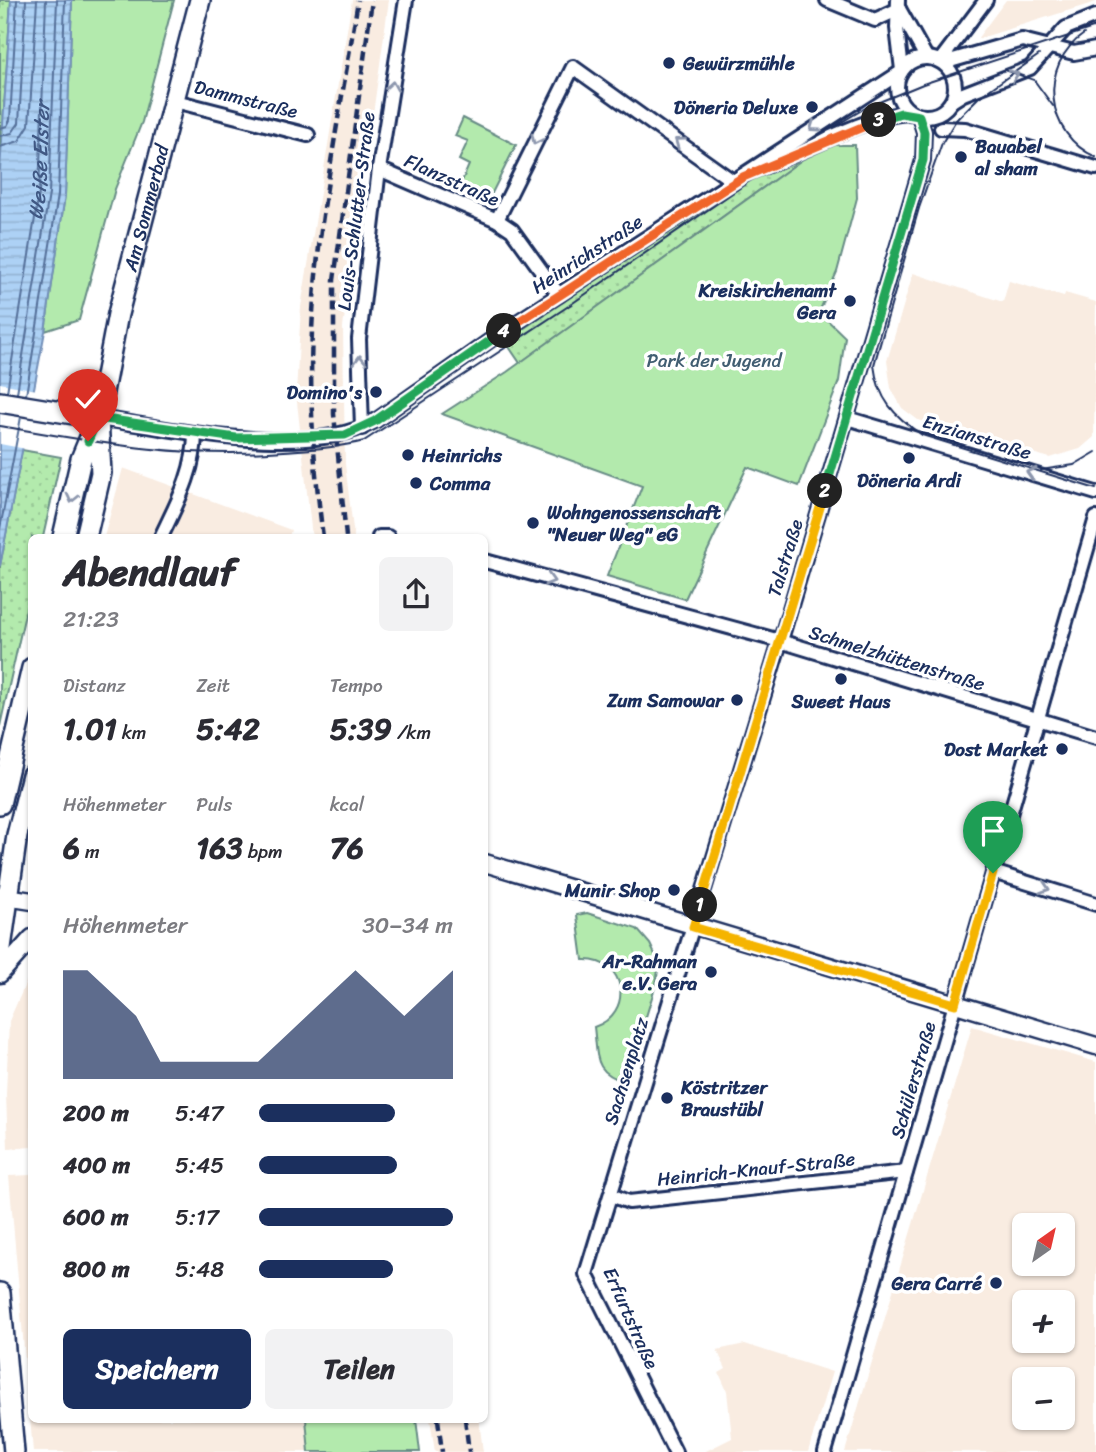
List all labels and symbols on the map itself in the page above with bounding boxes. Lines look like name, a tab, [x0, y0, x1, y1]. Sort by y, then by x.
place label: Gewürzmühle	[682, 47, 795, 80]
marker: Gewürzmühle	[661, 55, 677, 71]
one-way arrow	[1008, 69, 1020, 83]
street label: Dammstraße	[191, 70, 301, 128]
one-way arrow	[384, 80, 399, 92]
place label: Döneria Deluxe	[674, 91, 799, 124]
water label: Weiße Elster	[16, 97, 61, 222]
marker: Döneria Deluxe	[804, 99, 820, 115]
pin: 3	[862, 102, 896, 138]
street label: Louis-Schlutter-Straße	[327, 109, 385, 312]
one-way arrow	[809, 119, 822, 131]
place label: Bauabel al sham	[974, 130, 1043, 185]
one-way arrow	[531, 133, 545, 145]
one-way arrow	[674, 138, 687, 151]
street label: Am Sommerbad	[113, 139, 179, 276]
street label: Flanzstraße	[399, 144, 505, 216]
marker: Bauabel al sham	[953, 149, 969, 165]
street label: Heinrichstraße	[524, 205, 650, 303]
place label: Kreiskirchenamt Gera	[698, 274, 837, 329]
marker: Kreiskirchenamt Gera	[842, 293, 858, 309]
pin: 4	[486, 314, 522, 348]
park label: Park der Jugend	[646, 344, 784, 377]
one-way arrow	[352, 354, 368, 365]
pin	[58, 369, 118, 441]
place label: Domino's	[287, 376, 363, 409]
marker: Domino's	[368, 384, 384, 400]
street label: Enzianstraße	[919, 405, 1036, 469]
place label: Heinrichs	[421, 439, 503, 472]
marker: Heinrichs	[400, 447, 416, 463]
marker: Döneria Ardi	[901, 450, 917, 466]
place label: Döneria Ardi	[857, 464, 963, 497]
place label: Comma	[429, 467, 491, 500]
one-way arrow	[1025, 467, 1037, 482]
pin: 2	[808, 474, 842, 508]
marker: Comma	[408, 475, 424, 491]
one-way arrow	[66, 492, 80, 504]
place label: Wohngenossenschaft "Neuer Weg" eG	[547, 496, 722, 551]
marker: Wohngenossenschaft "Neuer Weg" eG	[525, 515, 541, 531]
street label: Talstraße	[758, 515, 812, 601]
one-way arrow	[544, 571, 556, 586]
street label: Schmelzhüttenstraße	[805, 616, 989, 701]
marker: Sweet Haus	[833, 671, 849, 687]
place label: Zum Samowar	[606, 684, 725, 717]
place label: Sweet Haus	[791, 685, 892, 718]
marker: Zum Samowar	[729, 692, 745, 708]
place label: Dost Market	[944, 733, 1049, 766]
marker: Dost Market	[1054, 741, 1070, 757]
pin	[963, 801, 1023, 873]
place label: Munir Shop	[564, 874, 661, 907]
one-way arrow	[1038, 879, 1050, 894]
marker: Munir Shop	[666, 882, 682, 898]
pin: 1	[682, 888, 718, 922]
place label: Ar-Rahman e.V. Gera	[602, 945, 698, 1000]
marker: Ar-Rahman e.V. Gera	[703, 964, 719, 980]
street label: Sachsenplatz	[594, 1012, 658, 1129]
street label: Schülerstraße	[881, 1018, 945, 1142]
place label: Köstritzer Braustübl	[680, 1071, 768, 1126]
marker: Köstritzer Braustübl	[659, 1090, 675, 1106]
street label: Heinrich-Knauf-Straße	[655, 1142, 857, 1196]
north arrow	[1012, 1213, 1074, 1276]
street label: Erfurtstraße	[594, 1262, 668, 1374]
place label: Gera Carré	[890, 1267, 982, 1300]
marker: Gera Carré	[988, 1275, 1004, 1291]

